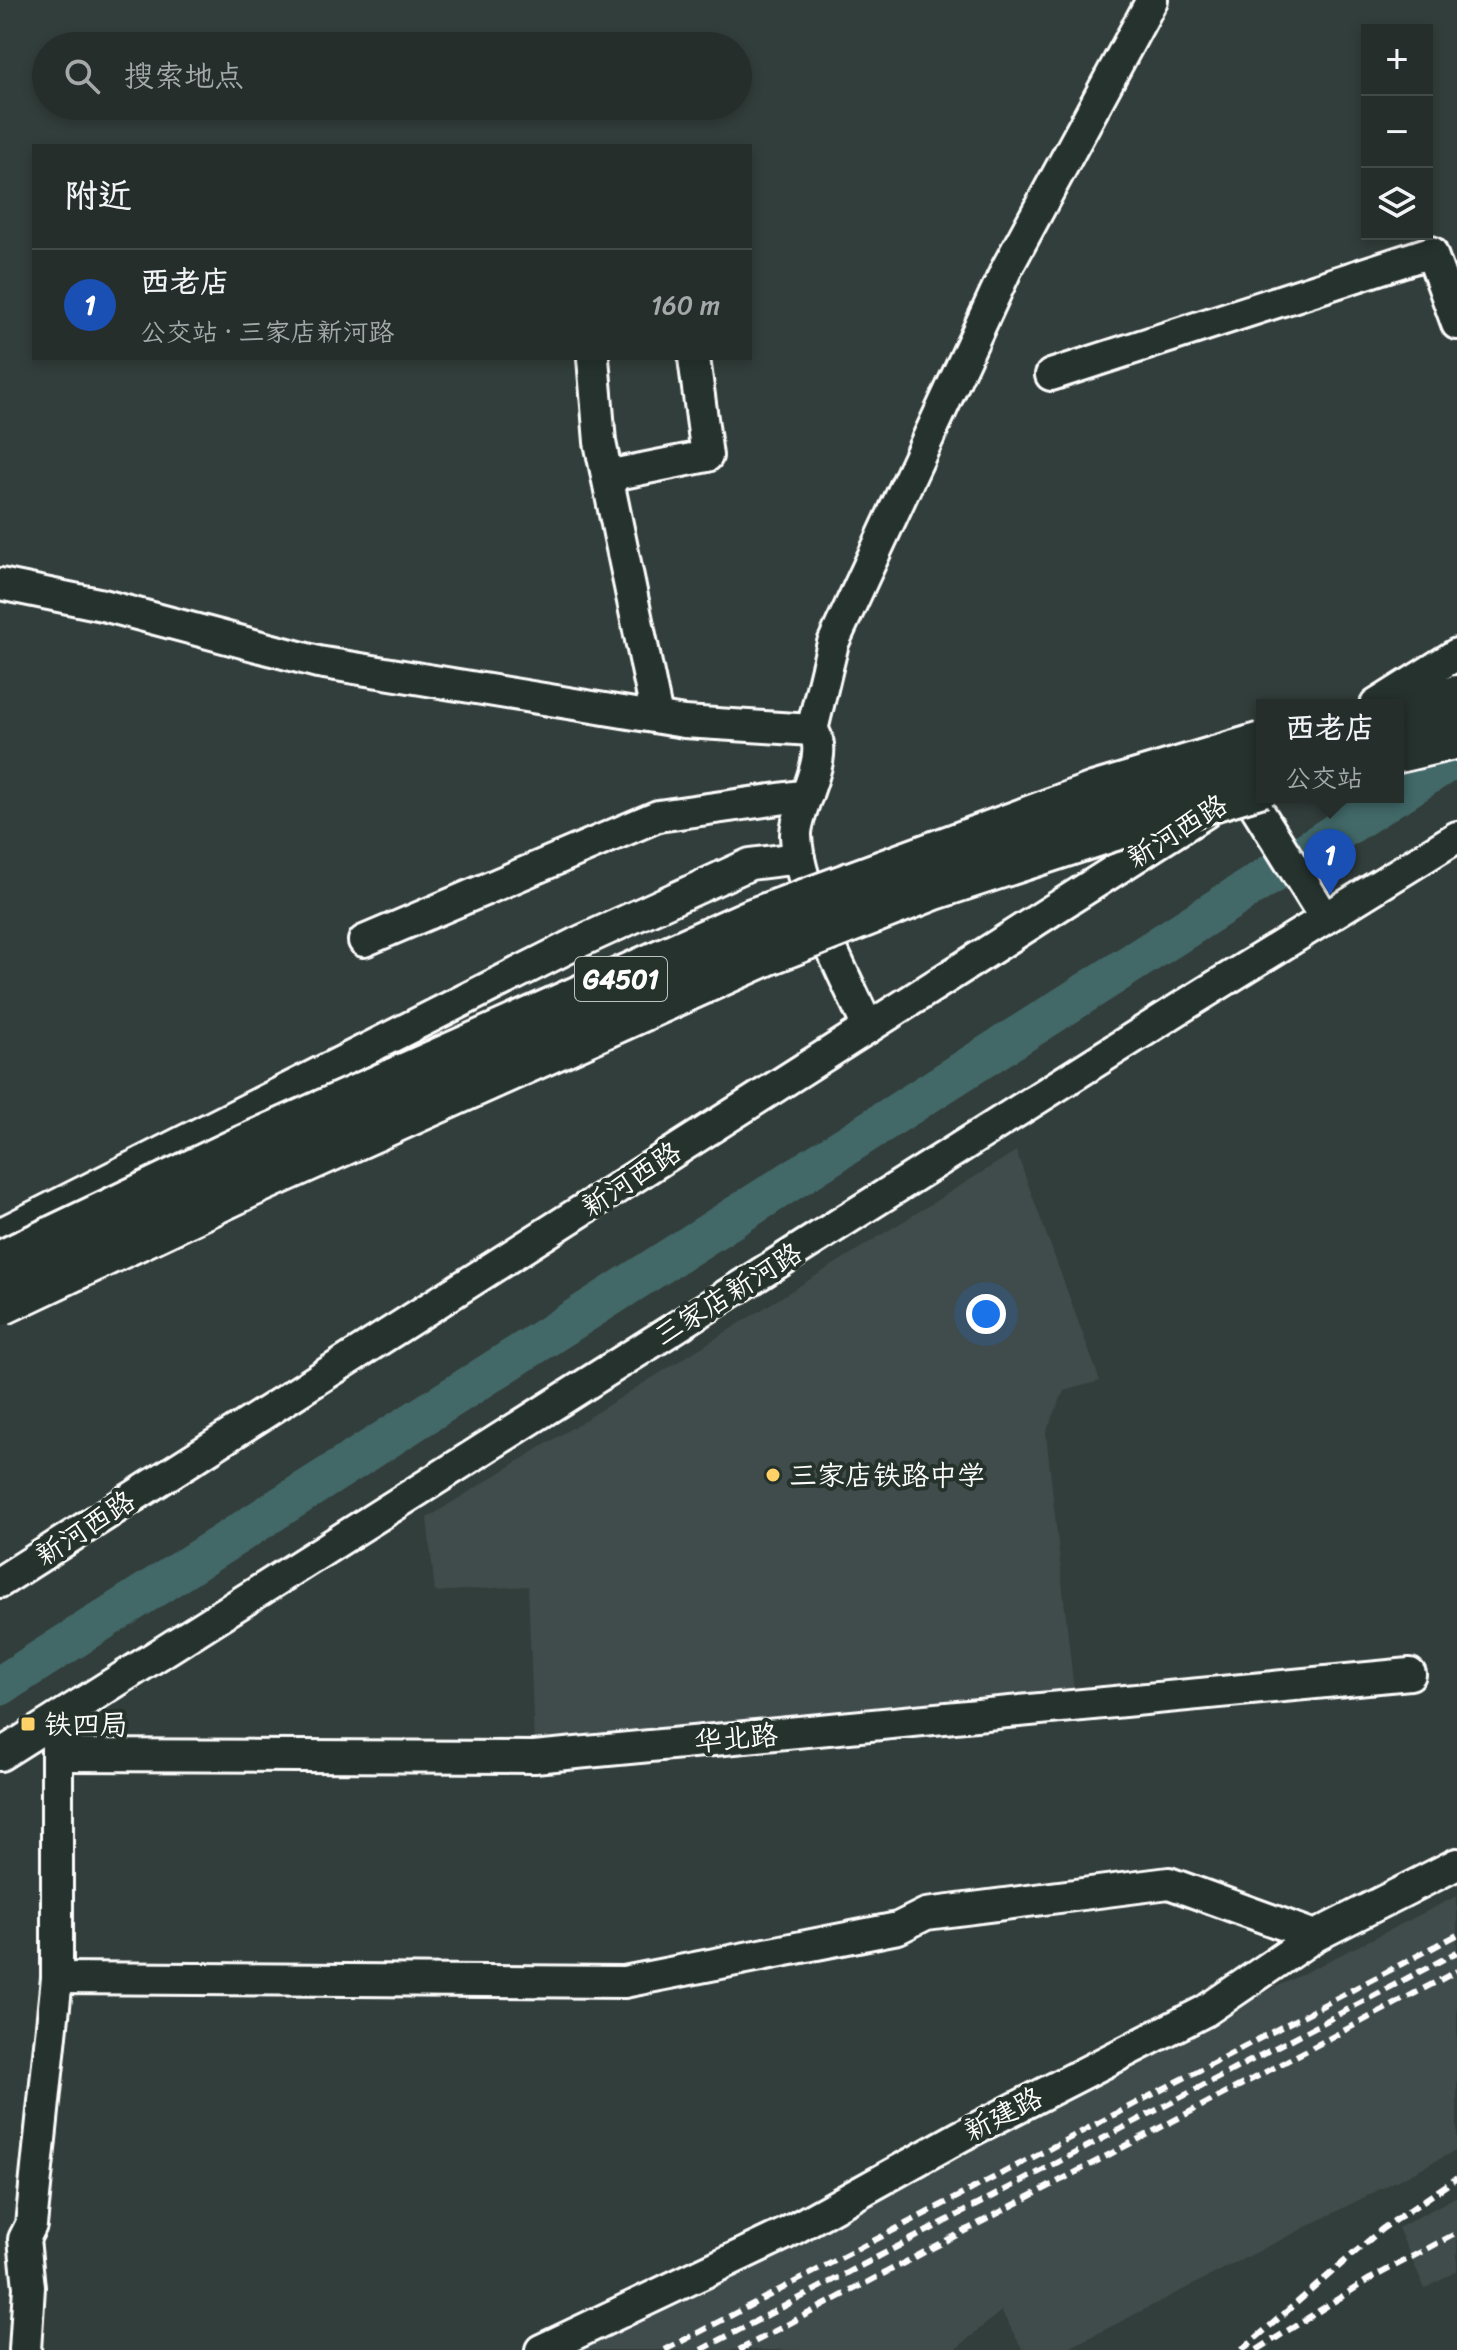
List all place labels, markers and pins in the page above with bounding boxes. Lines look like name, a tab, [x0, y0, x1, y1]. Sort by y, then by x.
pin: 1	[1304, 829, 1356, 895]
place label: 三家店铁路中学	[789, 1451, 985, 1500]
marker: 三家店铁路中学	[764, 1466, 782, 1484]
place label: 铁四局	[44, 1700, 128, 1749]
marker: 铁四局	[19, 1715, 37, 1733]

